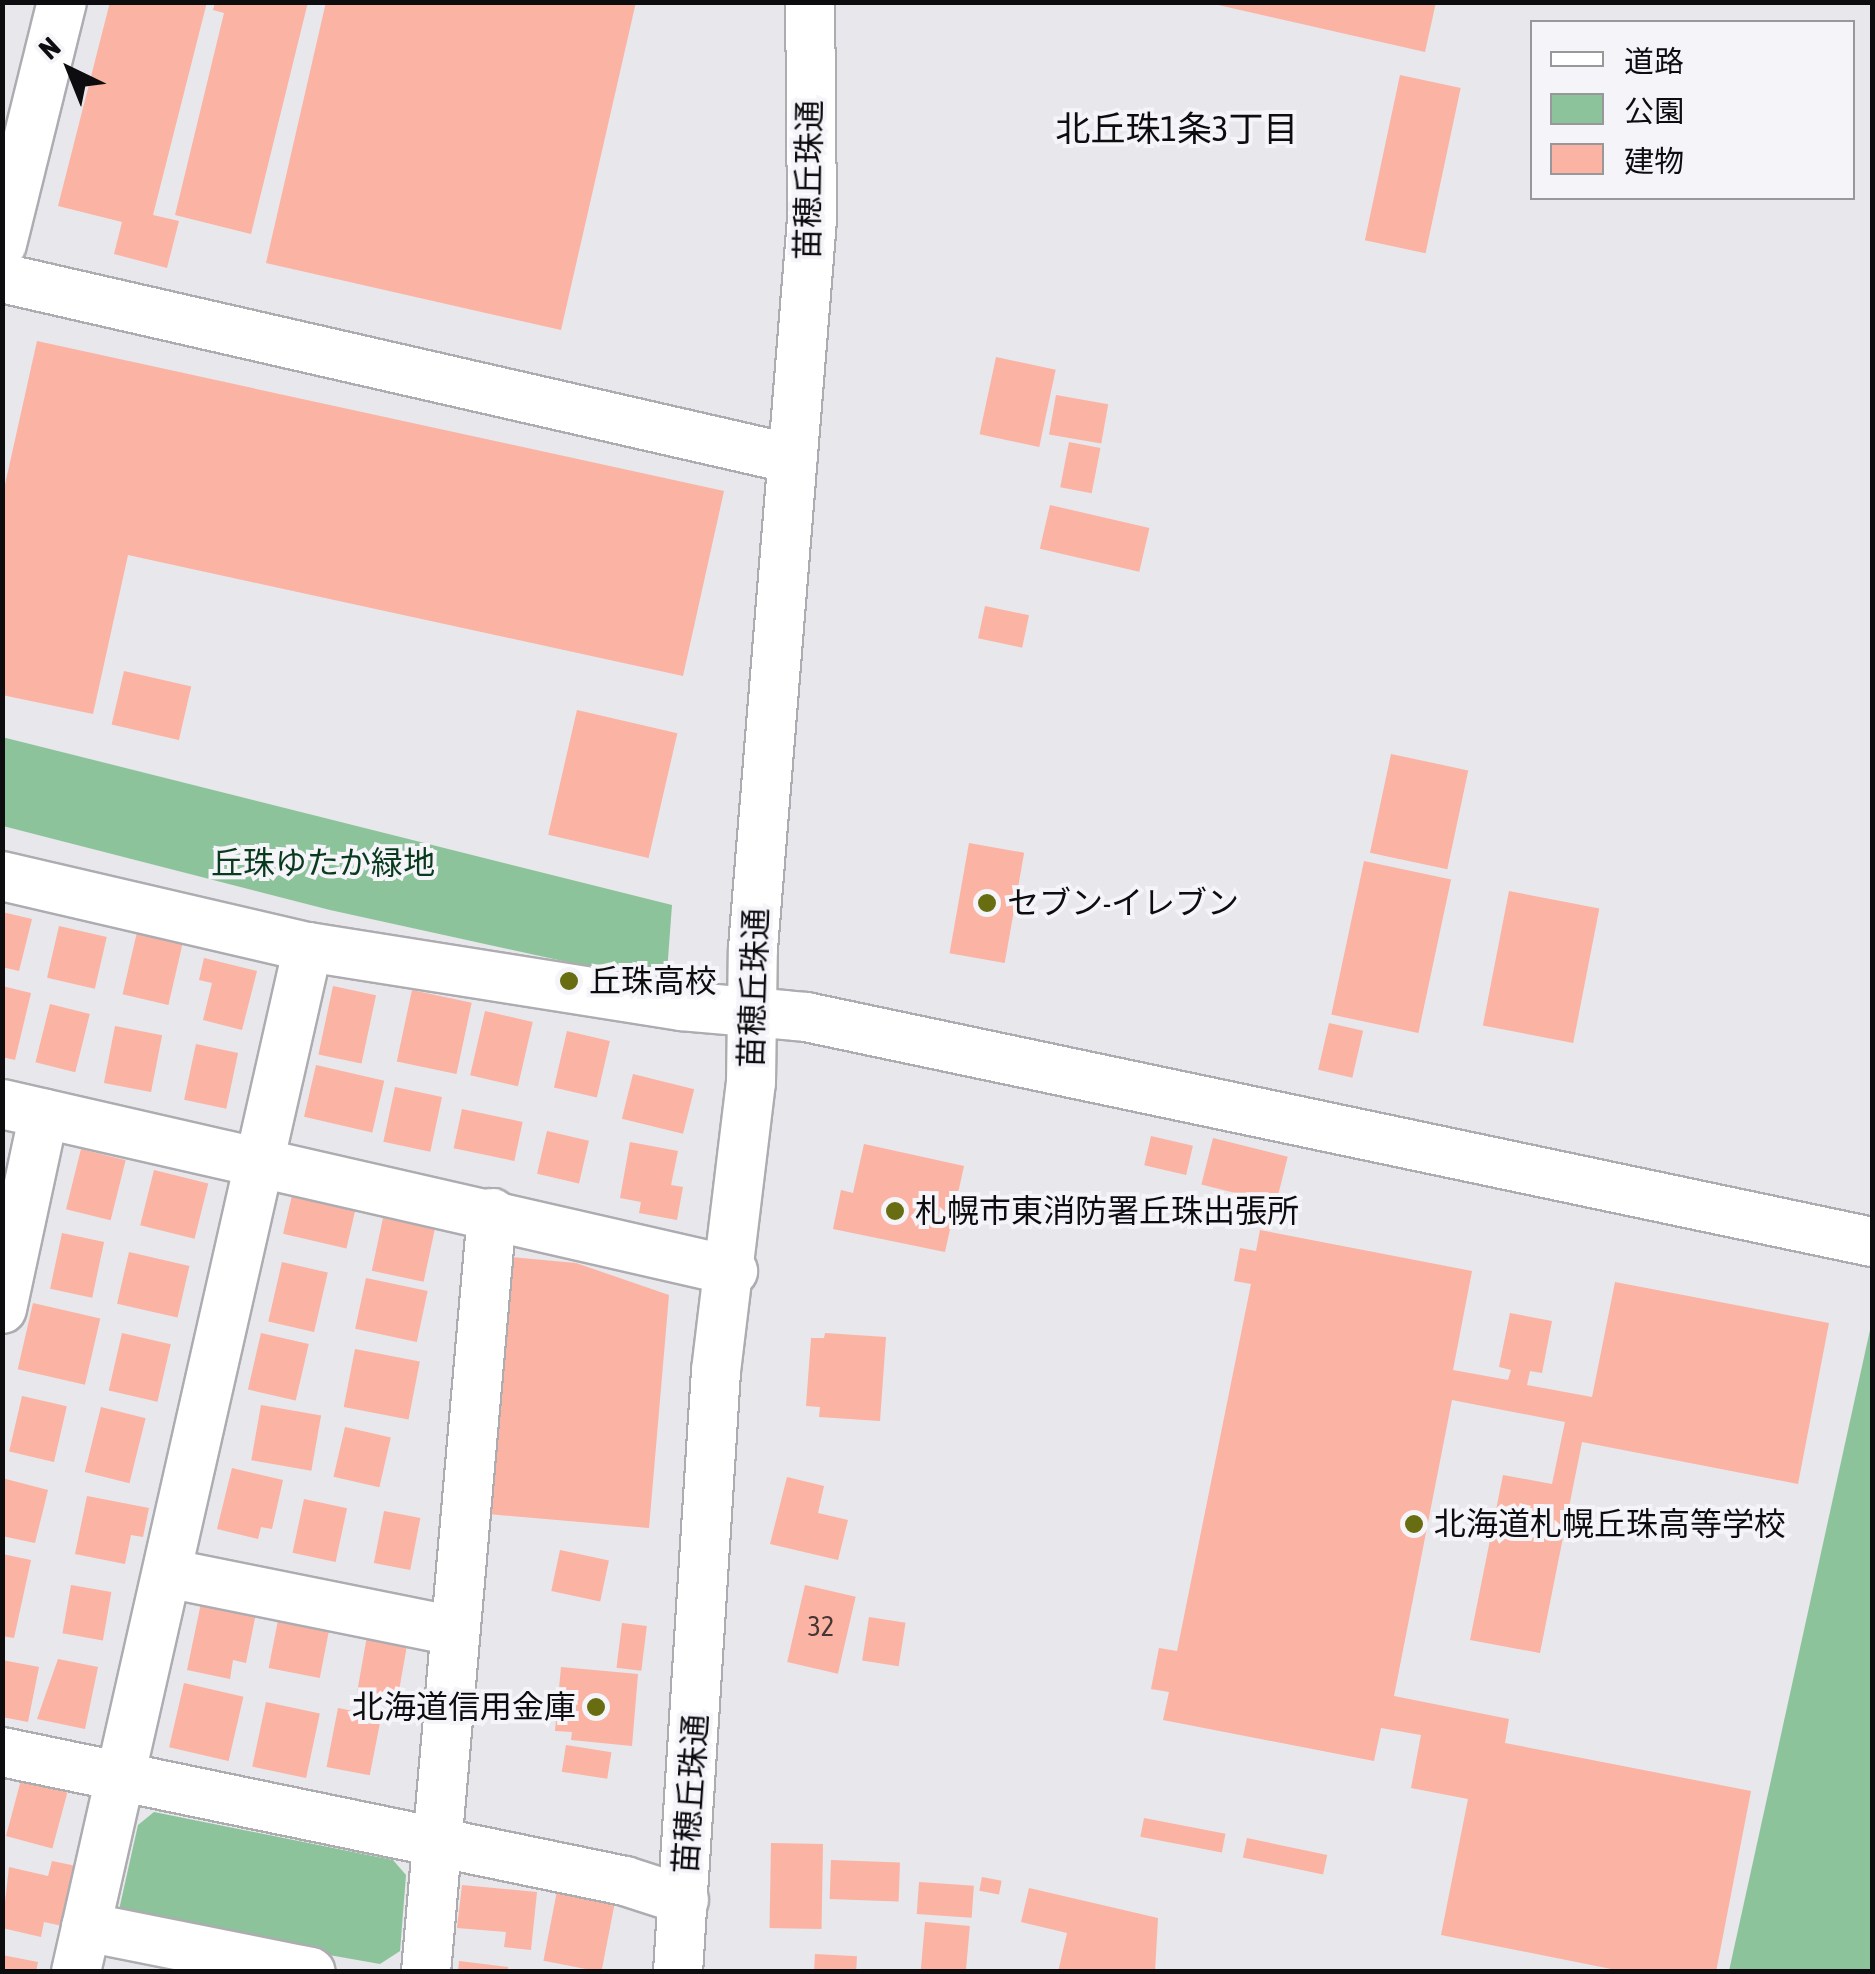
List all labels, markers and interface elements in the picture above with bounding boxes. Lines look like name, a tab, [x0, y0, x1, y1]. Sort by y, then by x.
north arrow	[20, 20, 120, 120]
legend	[1530, 20, 1855, 200]
text: N	[33, 31, 66, 65]
text: 道路	[1624, 44, 1684, 78]
text: 公園	[1624, 94, 1684, 128]
street label: 苗穂丘珠通	[788, 100, 830, 260]
district label: 北丘珠1条3丁目	[1056, 107, 1298, 149]
text: 建物	[1624, 144, 1684, 178]
park label: 丘珠ゆたか緑地	[211, 844, 435, 882]
place label: セブン-イレブン	[1007, 884, 1239, 922]
marker: セブン-イレブン	[976, 892, 998, 914]
street label: 苗穂丘珠通	[732, 907, 776, 1069]
place label: 丘珠高校	[589, 962, 717, 1000]
marker: 丘珠高校	[558, 970, 580, 992]
place label: 札幌市東消防署丘珠出張所	[915, 1192, 1299, 1230]
marker: 札幌市東消防署丘珠出張所	[884, 1200, 906, 1222]
place label: 北海道札幌丘珠高等学校	[1434, 1505, 1786, 1543]
marker: 北海道札幌丘珠高等学校	[1403, 1513, 1425, 1535]
house number: 32	[808, 1609, 834, 1643]
place label: 北海道信用金庫	[352, 1688, 576, 1726]
marker: 北海道信用金庫	[585, 1696, 607, 1718]
street label: 苗穂丘珠通	[666, 1713, 716, 1875]

